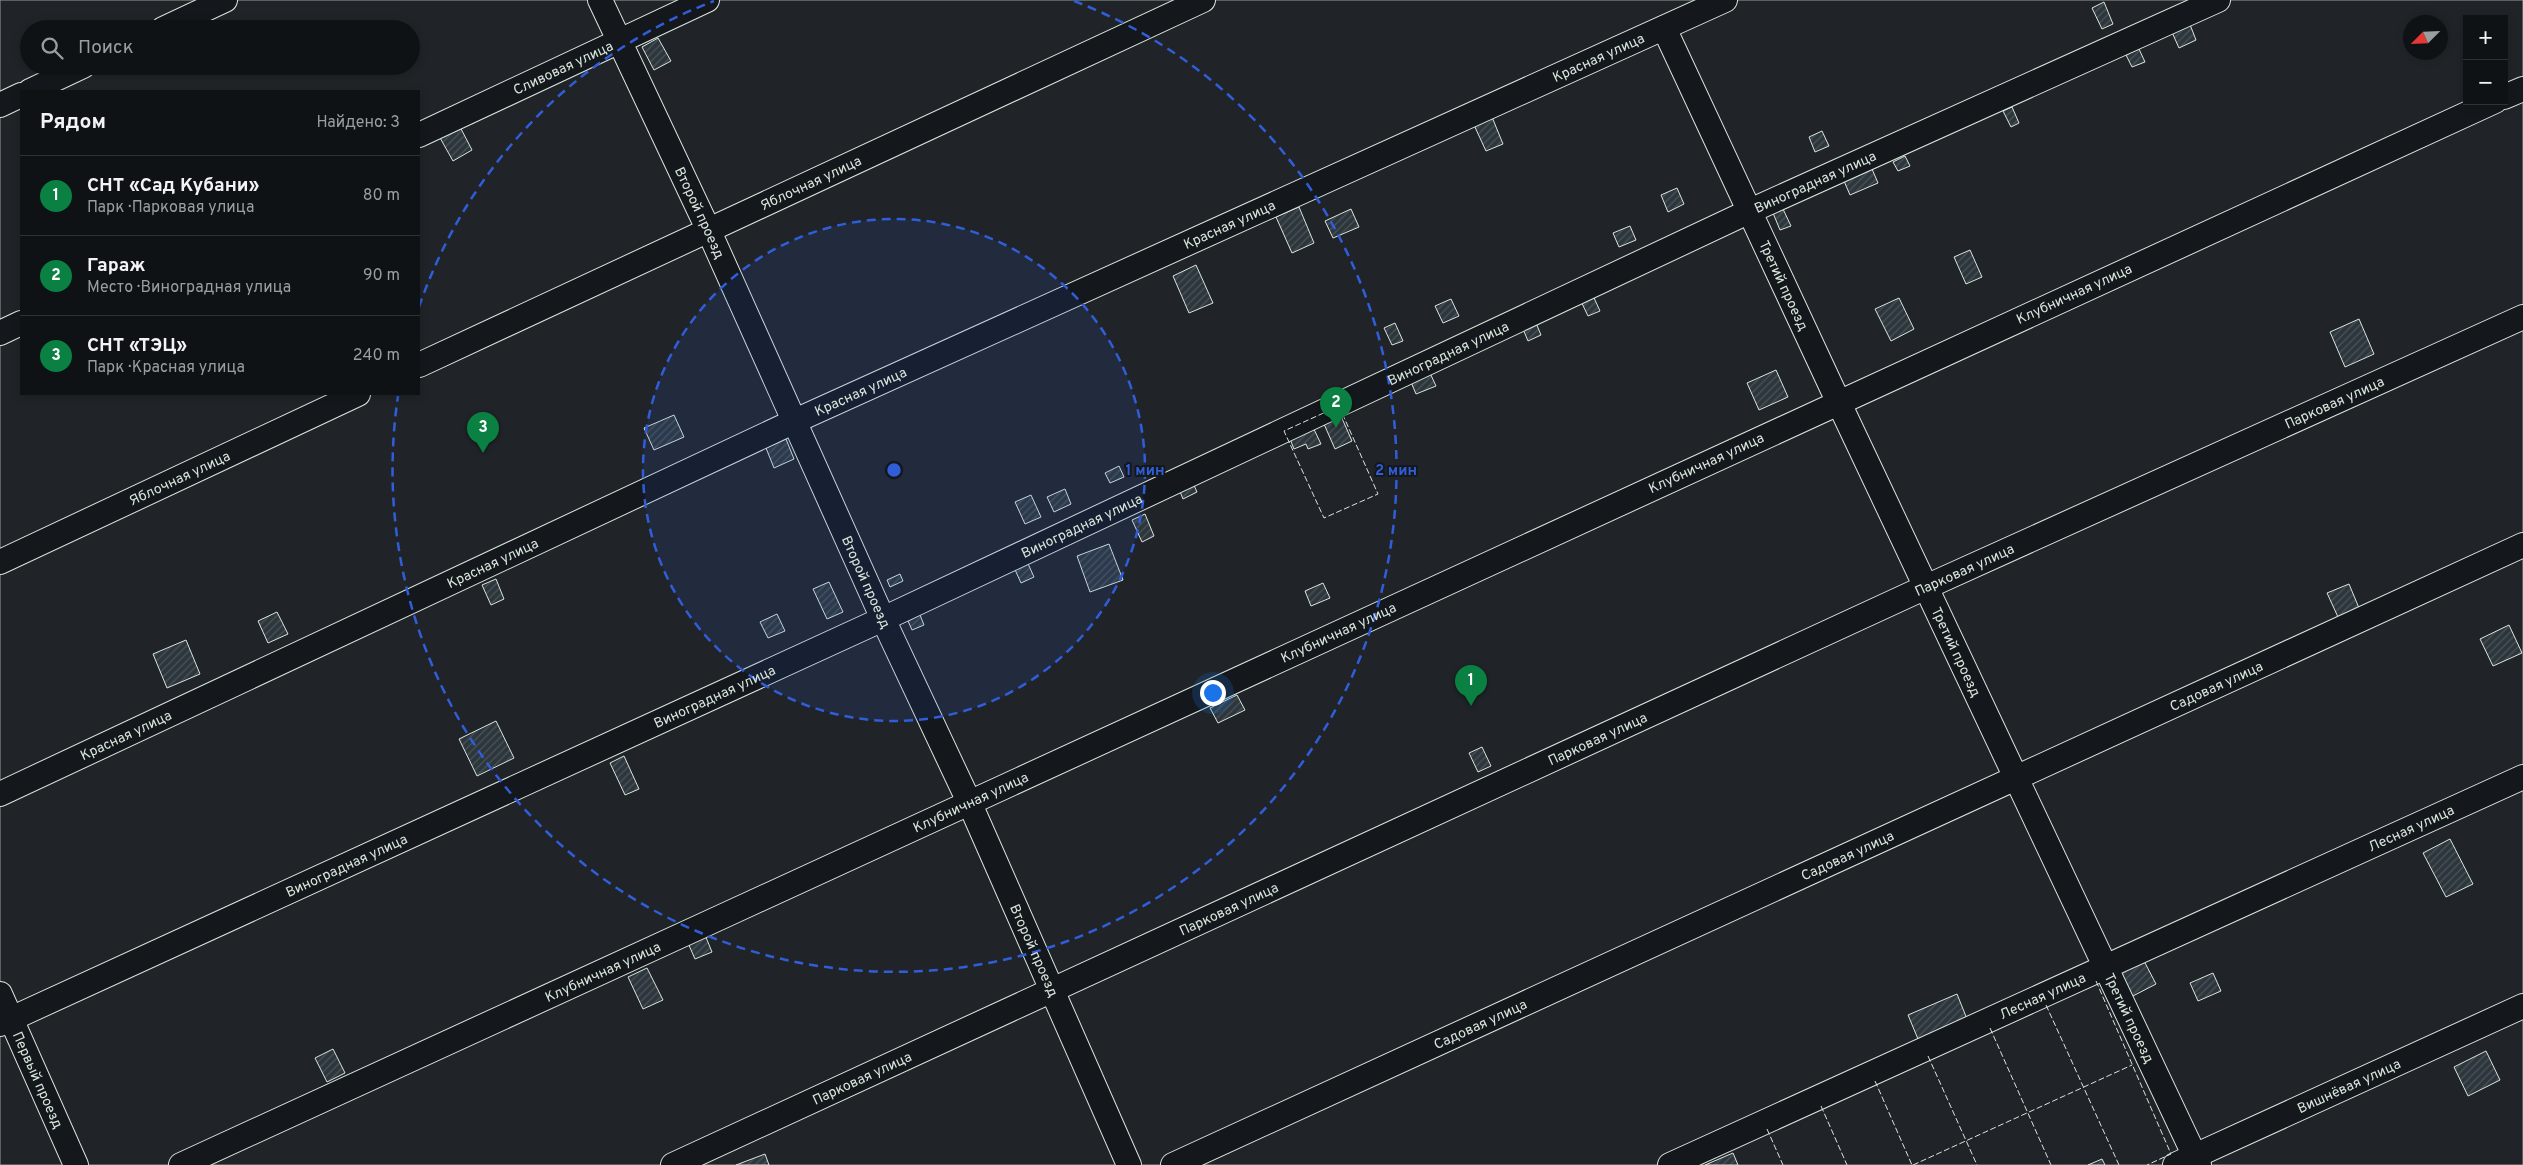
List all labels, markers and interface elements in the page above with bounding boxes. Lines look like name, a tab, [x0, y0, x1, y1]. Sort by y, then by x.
north arrow	[2403, 15, 2448, 60]
map controls	[2463, 15, 2508, 105]
button: +	[2463, 15, 2508, 60]
search box	[20, 20, 420, 75]
street label: Красная улица	[1550, 31, 1648, 87]
icon: search	[38, 34, 66, 62]
text: Поиск	[78, 36, 134, 60]
street label: Сливовая улица	[511, 38, 616, 100]
button: −	[2463, 60, 2508, 105]
text: Рядом	[40, 109, 106, 136]
text: Найдено: 3	[316, 113, 400, 133]
street label: Виноградная улица	[1752, 148, 1879, 218]
street label: Яблочная улица	[758, 153, 865, 215]
street label: Второй проезд	[670, 165, 727, 262]
text: СНТ «Сад Кубани»	[87, 174, 259, 198]
text: 1	[53, 186, 59, 206]
text: 80 m	[363, 186, 400, 206]
text: Парк · Парковая улица	[87, 198, 254, 218]
street label: Красная улица	[1181, 198, 1279, 254]
street label: Третий проезд	[1754, 238, 1811, 334]
text: Гараж	[87, 254, 146, 278]
street label: Клубничная улица	[2014, 261, 2135, 329]
text: 2	[51, 266, 61, 286]
text: 90 m	[363, 266, 400, 286]
text: Место · Виноградная улица	[87, 278, 291, 298]
street label: Виноградная улица	[1385, 319, 1512, 390]
text: СНТ «ТЭЦ»	[87, 334, 187, 358]
text: 3	[51, 346, 61, 366]
text: 240 m	[353, 346, 400, 366]
text: Парк · Красная улица	[87, 358, 245, 378]
street label: Красная улица	[812, 365, 910, 421]
street label: Парковая улица	[2283, 374, 2387, 434]
pin: 2	[1320, 387, 1352, 428]
pin: 3	[467, 412, 499, 453]
street label: Клубничная улица	[1646, 430, 1767, 498]
street label: Яблочная улица	[127, 448, 233, 510]
centre of rings	[885, 461, 903, 479]
text: 1 мин	[1126, 462, 1164, 481]
text: 2 мин	[1375, 462, 1417, 481]
street label: Виноградная улица	[1019, 491, 1146, 563]
street label: Второй проезд	[837, 534, 893, 632]
street label: Красная улица	[445, 536, 542, 593]
street label: Парковая улица	[1913, 541, 2017, 601]
street label: Клубничная улица	[1278, 600, 1399, 668]
street label: Третий проезд	[1927, 605, 1984, 700]
street label: Садовая улица	[2168, 659, 2266, 716]
street label: Виноградная улица	[652, 662, 779, 733]
pin: 1	[1455, 665, 1487, 706]
your location	[1200, 680, 1226, 706]
street label: Красная улица	[78, 708, 175, 765]
street label: Парковая улица	[1546, 710, 1650, 770]
street label: Клубничная улица	[911, 769, 1032, 837]
street label: Лесная улица	[2366, 802, 2457, 856]
street label: Садовая улица	[1799, 828, 1897, 885]
street label: Виноградная улица	[283, 831, 410, 902]
street label: Парковая улица	[1177, 880, 1282, 940]
street label: Второй проезд	[1005, 902, 1061, 1000]
street label: Клубничная улица	[543, 939, 664, 1007]
street label: Лесная улица	[1997, 970, 2089, 1024]
street label: Третий проезд	[2100, 971, 2157, 1066]
street label: Садовая улица	[1432, 997, 1530, 1054]
street label: Первый проезд	[8, 1029, 66, 1132]
street label: Парковая улица	[810, 1049, 915, 1109]
street label: Вишнёвая улица	[2295, 1056, 2404, 1118]

